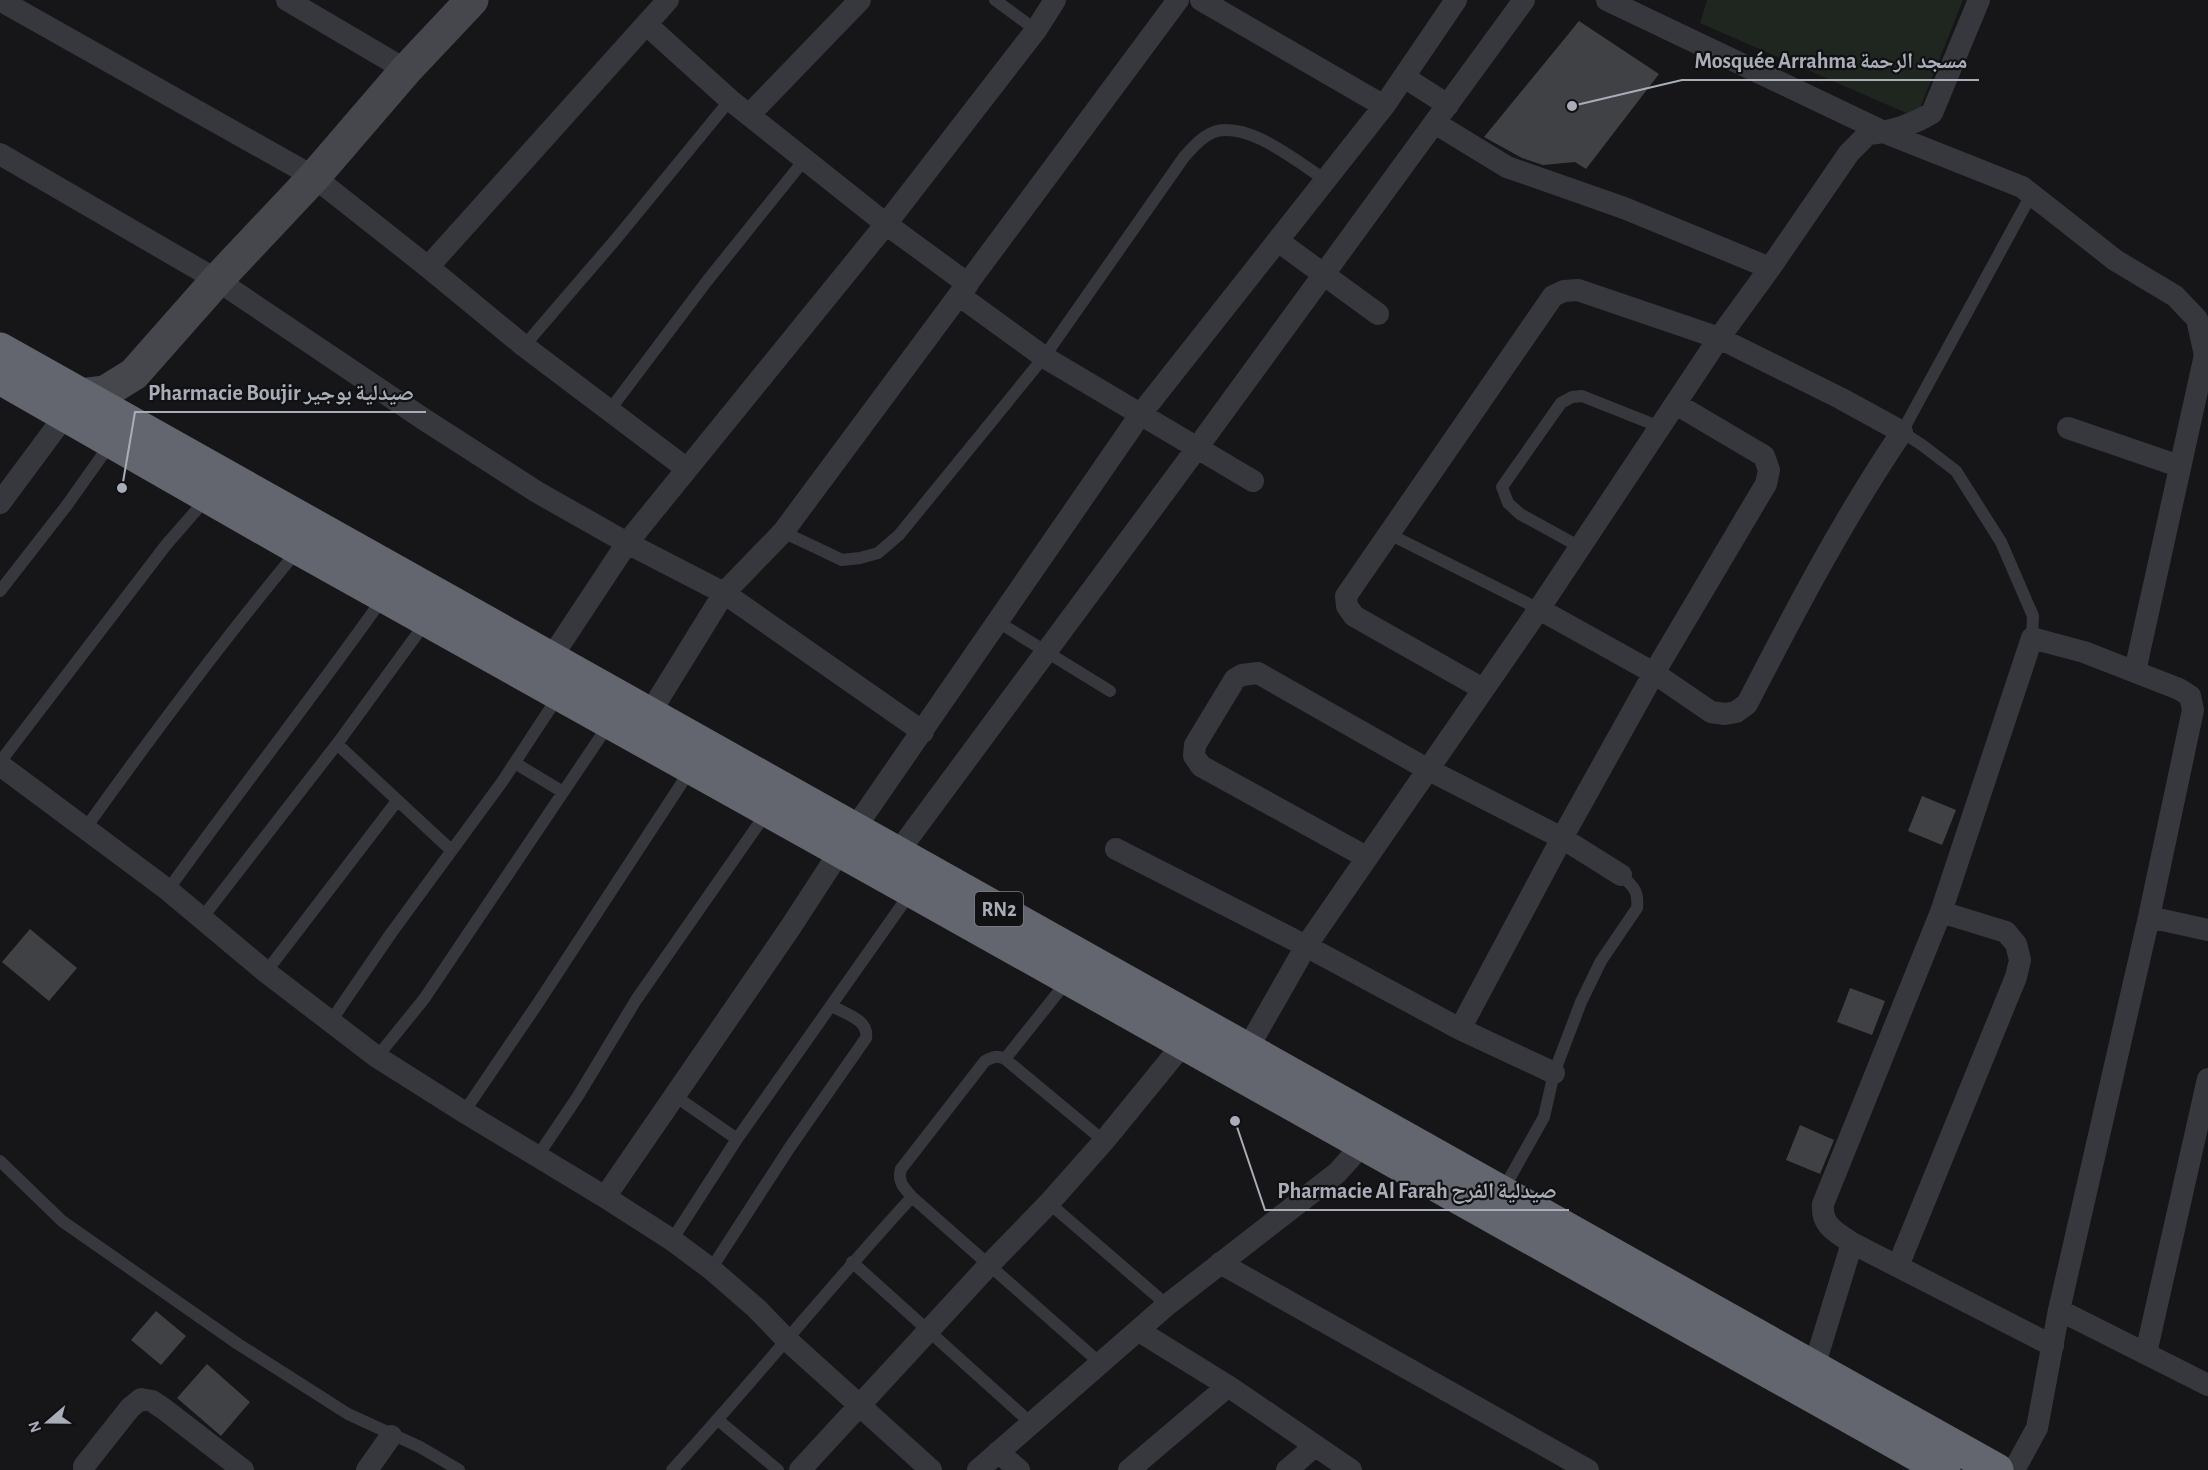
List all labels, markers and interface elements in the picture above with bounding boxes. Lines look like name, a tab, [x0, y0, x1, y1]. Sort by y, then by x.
callout: Mosquée Arrahma مسجد الرحمة	[1682, 40, 1979, 80]
text: Mosquée Arrahma مسجد الرحمة	[1694, 50, 1968, 73]
callout: Pharmacie Boujir صيدلية بوجير	[135, 372, 426, 412]
text: Pharmacie Boujir صيدلية بوجير	[148, 382, 414, 406]
road number: RN2	[975, 892, 1023, 926]
callout: Pharmacie Al Farah صيدلية الفرح	[1265, 1170, 1569, 1210]
text: Pharmacie Al Farah صيدلية الفرح	[1277, 1180, 1557, 1204]
north arrow	[18, 1392, 78, 1452]
text: N	[25, 1419, 44, 1435]

